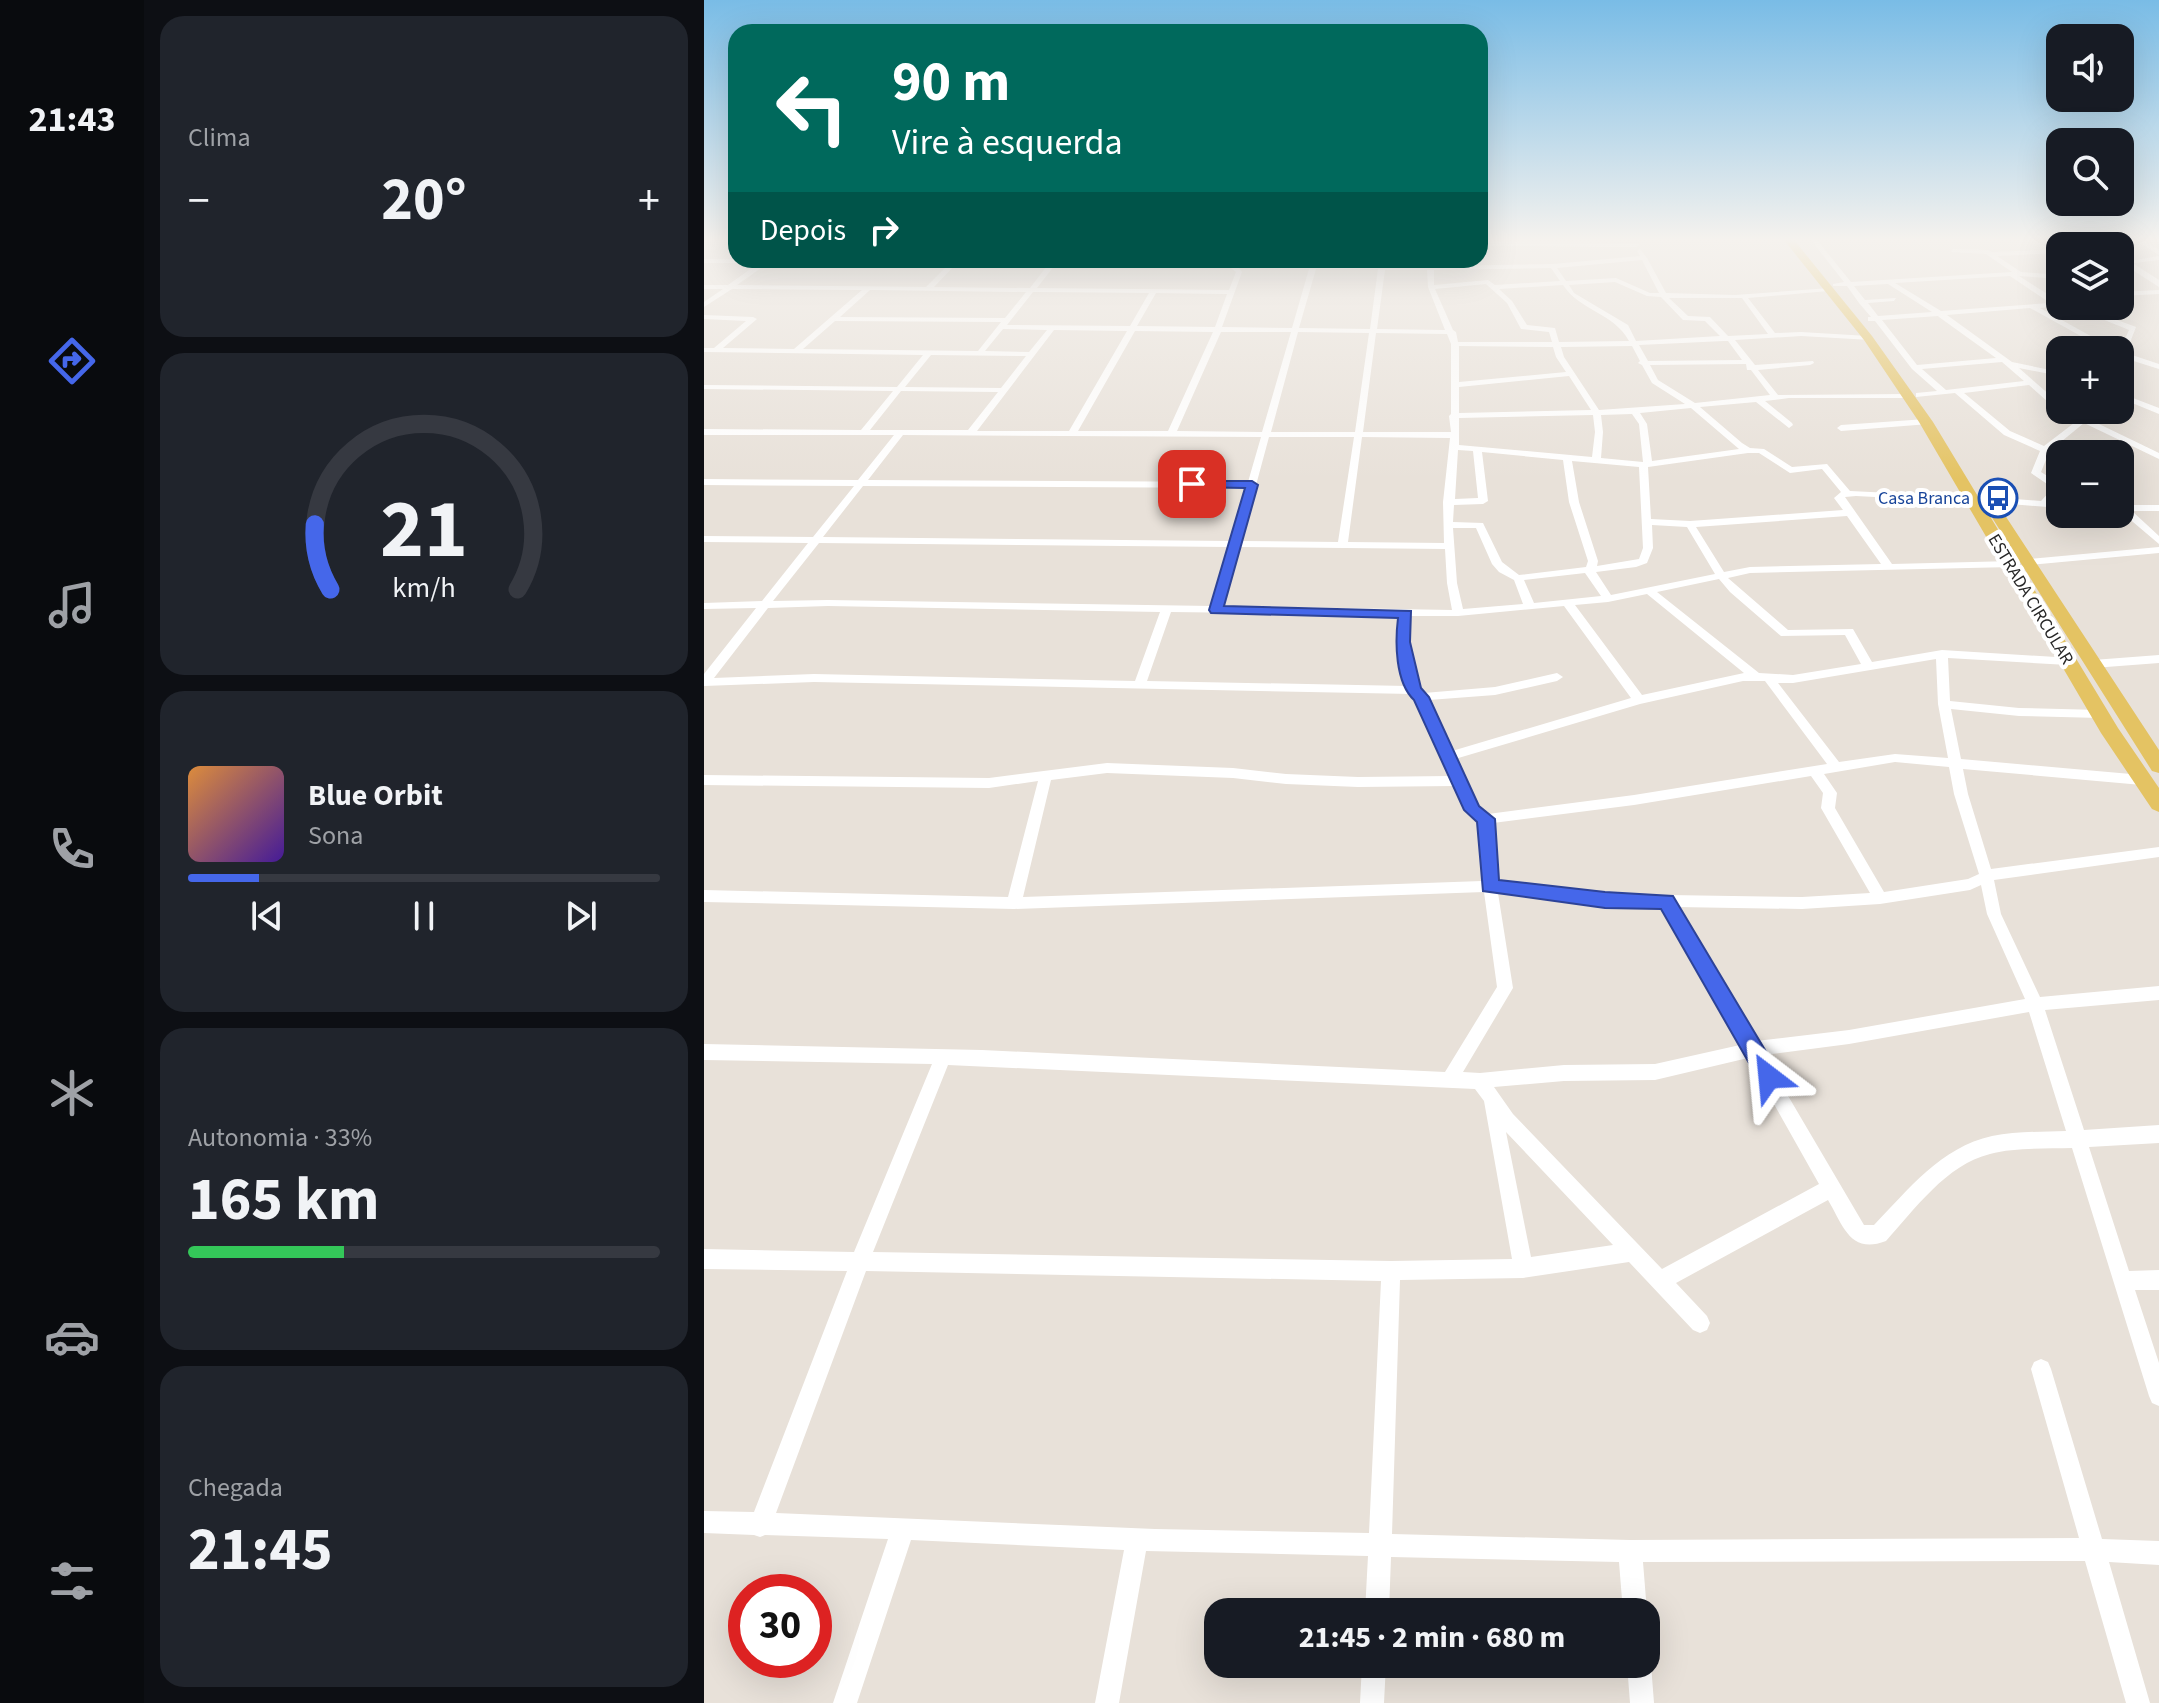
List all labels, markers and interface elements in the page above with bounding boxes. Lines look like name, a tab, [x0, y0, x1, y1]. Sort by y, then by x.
map controls	[2046, 24, 2134, 528]
button: sound	[2046, 24, 2134, 112]
text: 90 m	[892, 43, 1010, 122]
icon: left	[760, 56, 864, 160]
text: 21:43	[29, 94, 115, 145]
text: Vire à esquerda	[892, 117, 1123, 168]
text: Clima	[188, 119, 251, 156]
button: search	[2046, 128, 2134, 216]
text: 20°	[381, 158, 467, 243]
text: −	[188, 170, 210, 233]
text: +	[638, 170, 660, 233]
icon: right	[862, 208, 906, 252]
text: Depois	[760, 209, 846, 252]
button: layers	[2046, 232, 2134, 320]
icon: directions	[44, 333, 100, 389]
button: +	[2046, 336, 2134, 424]
button: −	[2046, 440, 2134, 528]
pin	[1158, 450, 1226, 518]
icon: arrive	[1170, 462, 1214, 506]
text: 21	[380, 471, 468, 589]
bus stop icon: Casa Branca	[1977, 477, 2019, 519]
place label: Casa Branca	[1878, 486, 1970, 511]
street label: ESTRADA CIRCULAR	[1982, 529, 2079, 669]
text: km/h	[392, 568, 456, 608]
icon: music	[44, 577, 100, 633]
text: Blue Orbit	[308, 774, 443, 817]
text: Sona	[308, 817, 363, 854]
icon: phone	[44, 821, 100, 877]
icon: previous	[245, 894, 289, 938]
icon: pause	[402, 894, 446, 938]
icon: next	[559, 894, 603, 938]
position arrow	[1727, 1035, 1811, 1119]
icon: climate	[44, 1065, 100, 1121]
text: Autonomia · 33%	[188, 1119, 372, 1156]
text: 165 km	[188, 1158, 379, 1243]
icon: car	[44, 1309, 100, 1365]
text: Chegada	[188, 1469, 283, 1506]
text: 21:45	[188, 1508, 333, 1593]
icon: filters	[44, 1553, 100, 1609]
speed limit sign: 30	[728, 1574, 832, 1678]
text: 21:45 · 2 min · 680 m	[1299, 1616, 1565, 1659]

